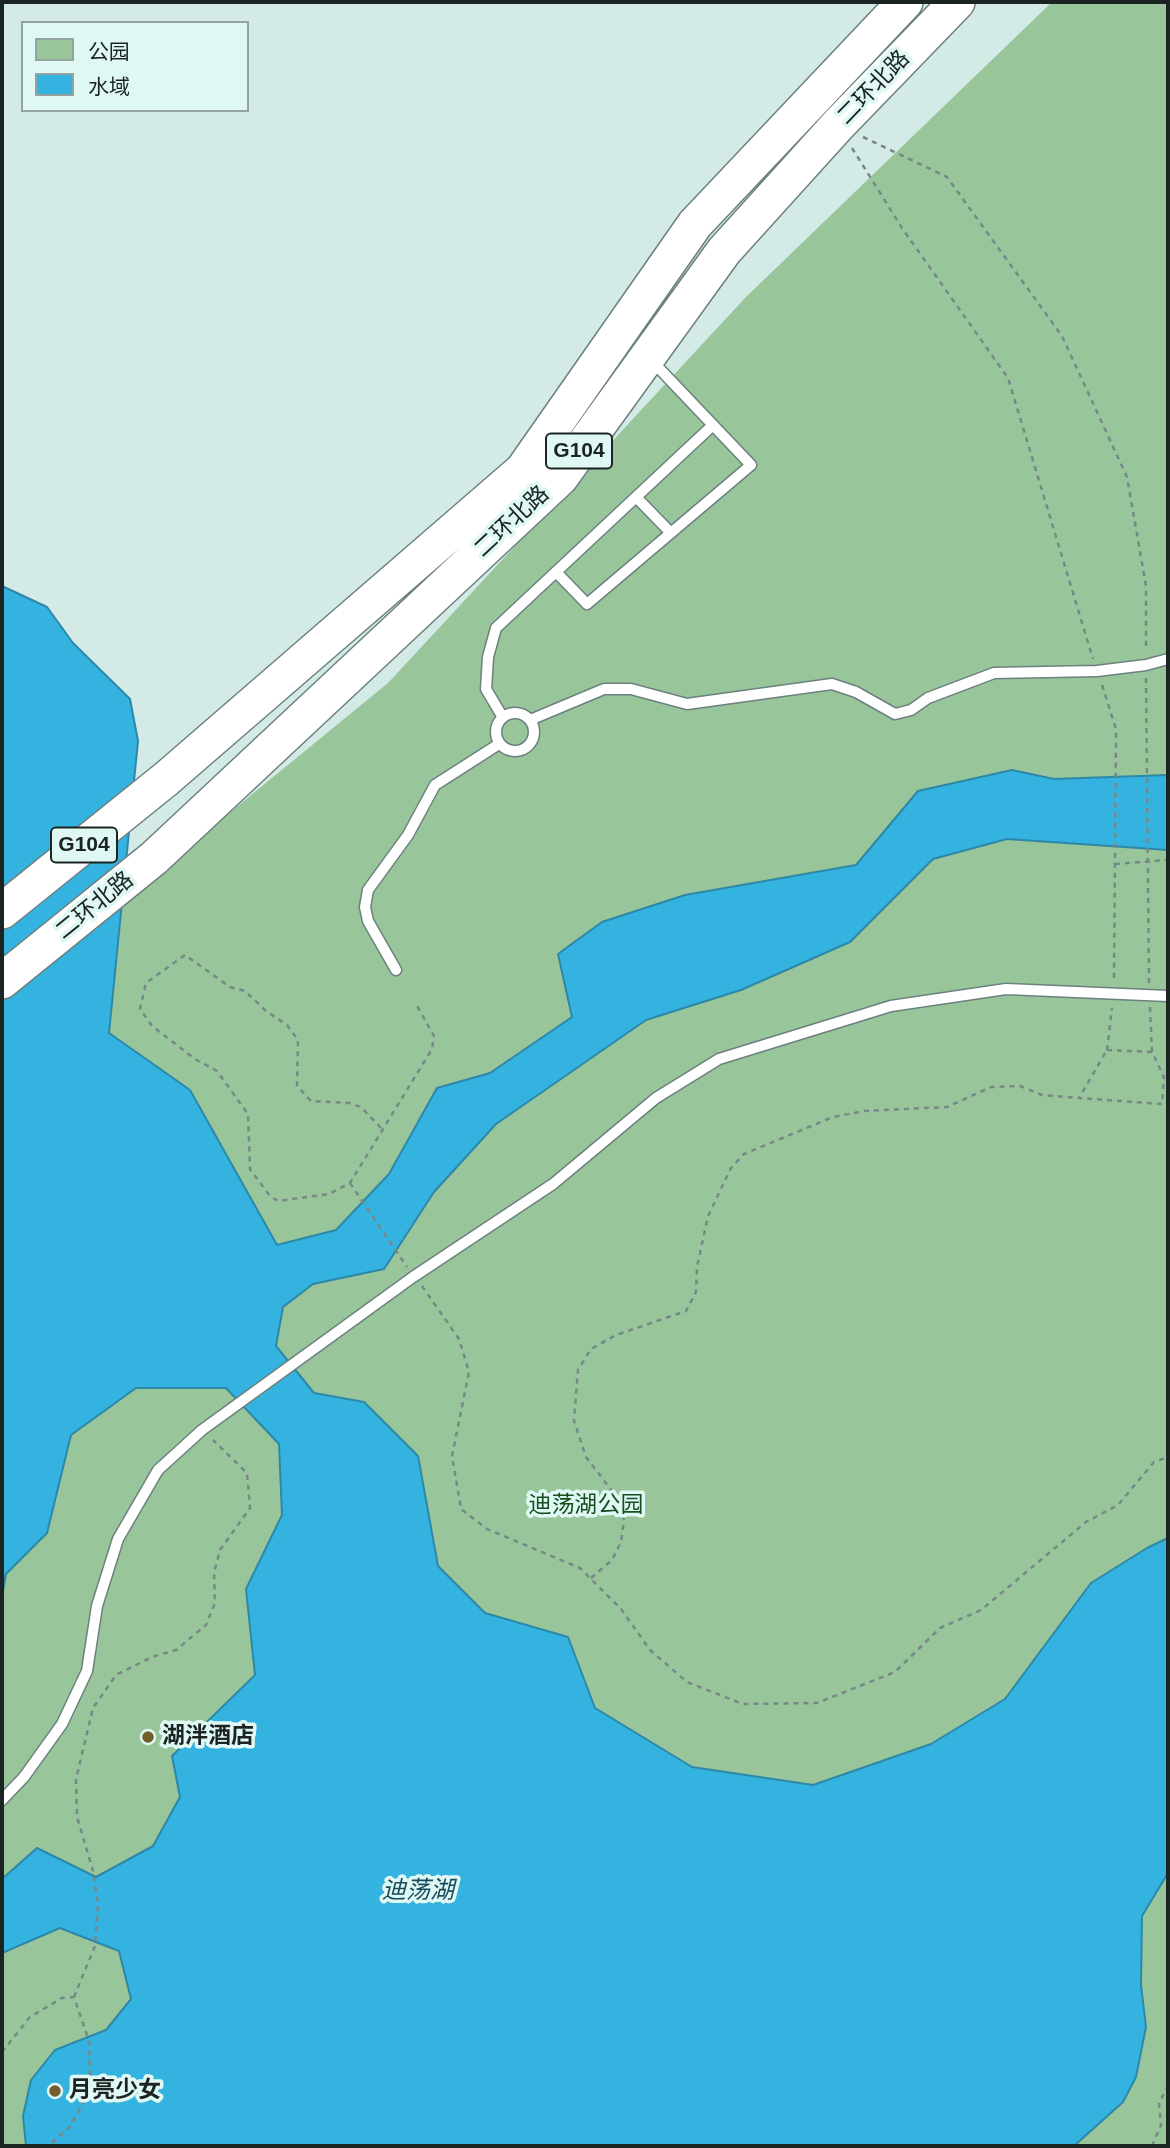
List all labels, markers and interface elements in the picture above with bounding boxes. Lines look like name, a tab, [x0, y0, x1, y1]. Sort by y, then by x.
legend	[21, 21, 248, 112]
text: 公园	[88, 40, 130, 63]
street label: 二环北路	[832, 45, 916, 131]
text: 水域	[88, 75, 130, 98]
road number: G104	[546, 434, 612, 468]
street label: 二环北路	[469, 481, 555, 563]
road number: G104	[51, 828, 117, 862]
street label: 二环北路	[51, 866, 139, 946]
park label: 迪荡湖公园	[529, 1492, 643, 1520]
place label: 湖泮酒店	[162, 1723, 254, 1751]
marker: 湖泮酒店	[140, 1729, 156, 1745]
water label: 迪荡湖	[382, 1877, 454, 1905]
place label: 月亮少女	[69, 2077, 161, 2105]
marker: 月亮少女	[47, 2083, 63, 2099]

